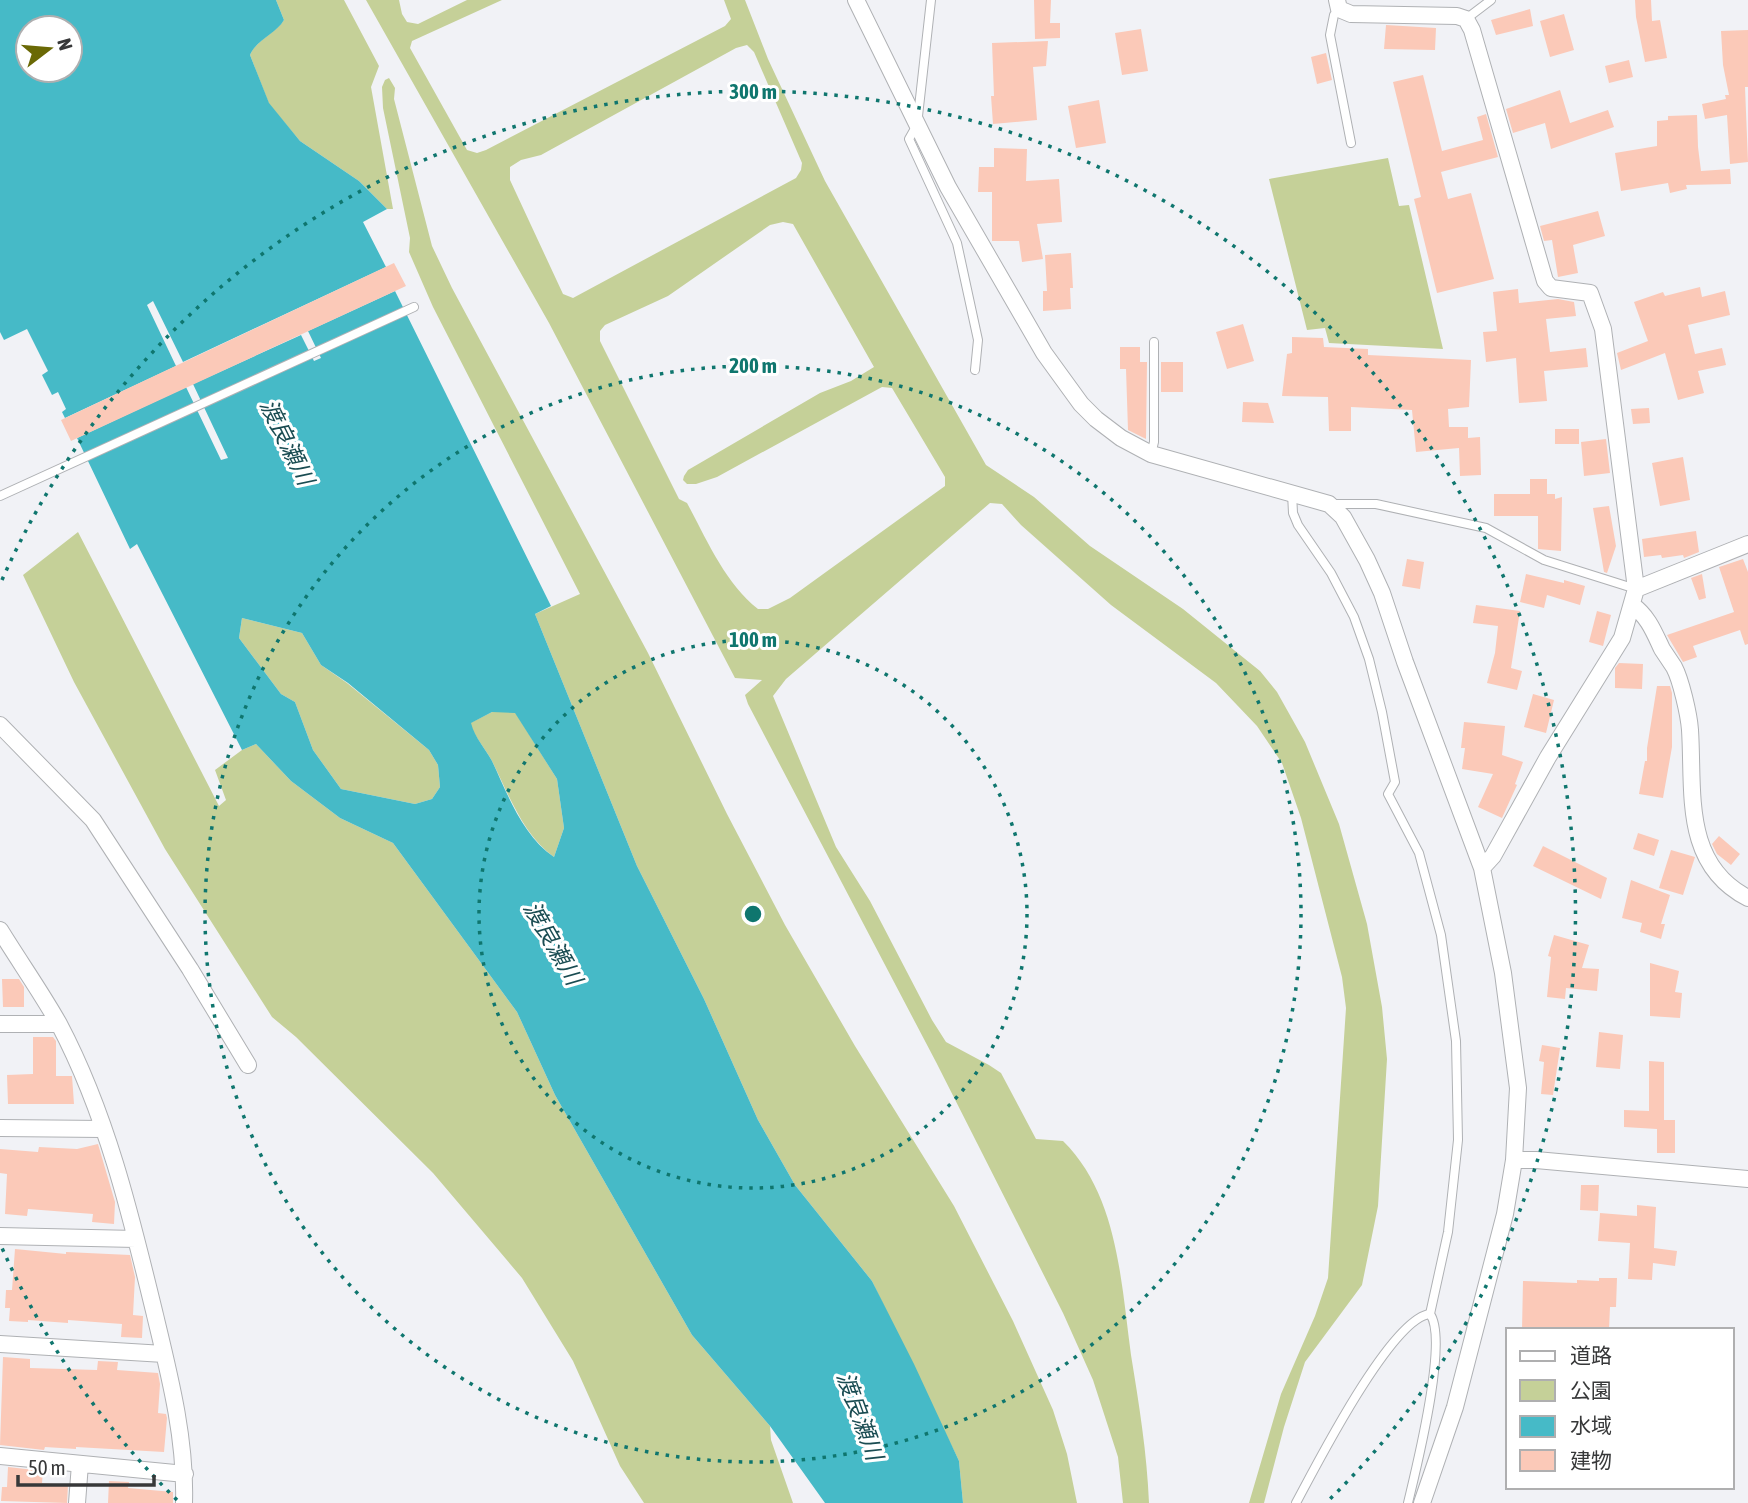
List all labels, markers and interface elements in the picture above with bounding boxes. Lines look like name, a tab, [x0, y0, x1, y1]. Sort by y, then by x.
north arrow	[14, 14, 84, 84]
text: N	[53, 36, 77, 53]
text: 300 m	[729, 79, 777, 103]
text: 200 m	[729, 353, 777, 377]
water label: 渡良瀬川	[255, 395, 320, 492]
text: 100 m	[729, 627, 777, 651]
water label: 渡良瀬川	[519, 897, 589, 992]
centre of rings	[741, 902, 765, 926]
legend	[1506, 1328, 1734, 1489]
text: 道路	[1570, 1343, 1612, 1367]
water label: 渡良瀬川	[832, 1368, 889, 1466]
text: 公園	[1570, 1378, 1612, 1402]
text: 水域	[1570, 1413, 1612, 1437]
scale bar	[18, 1444, 154, 1488]
text: 建物	[1570, 1448, 1612, 1472]
text: 50 m	[28, 1455, 66, 1479]

